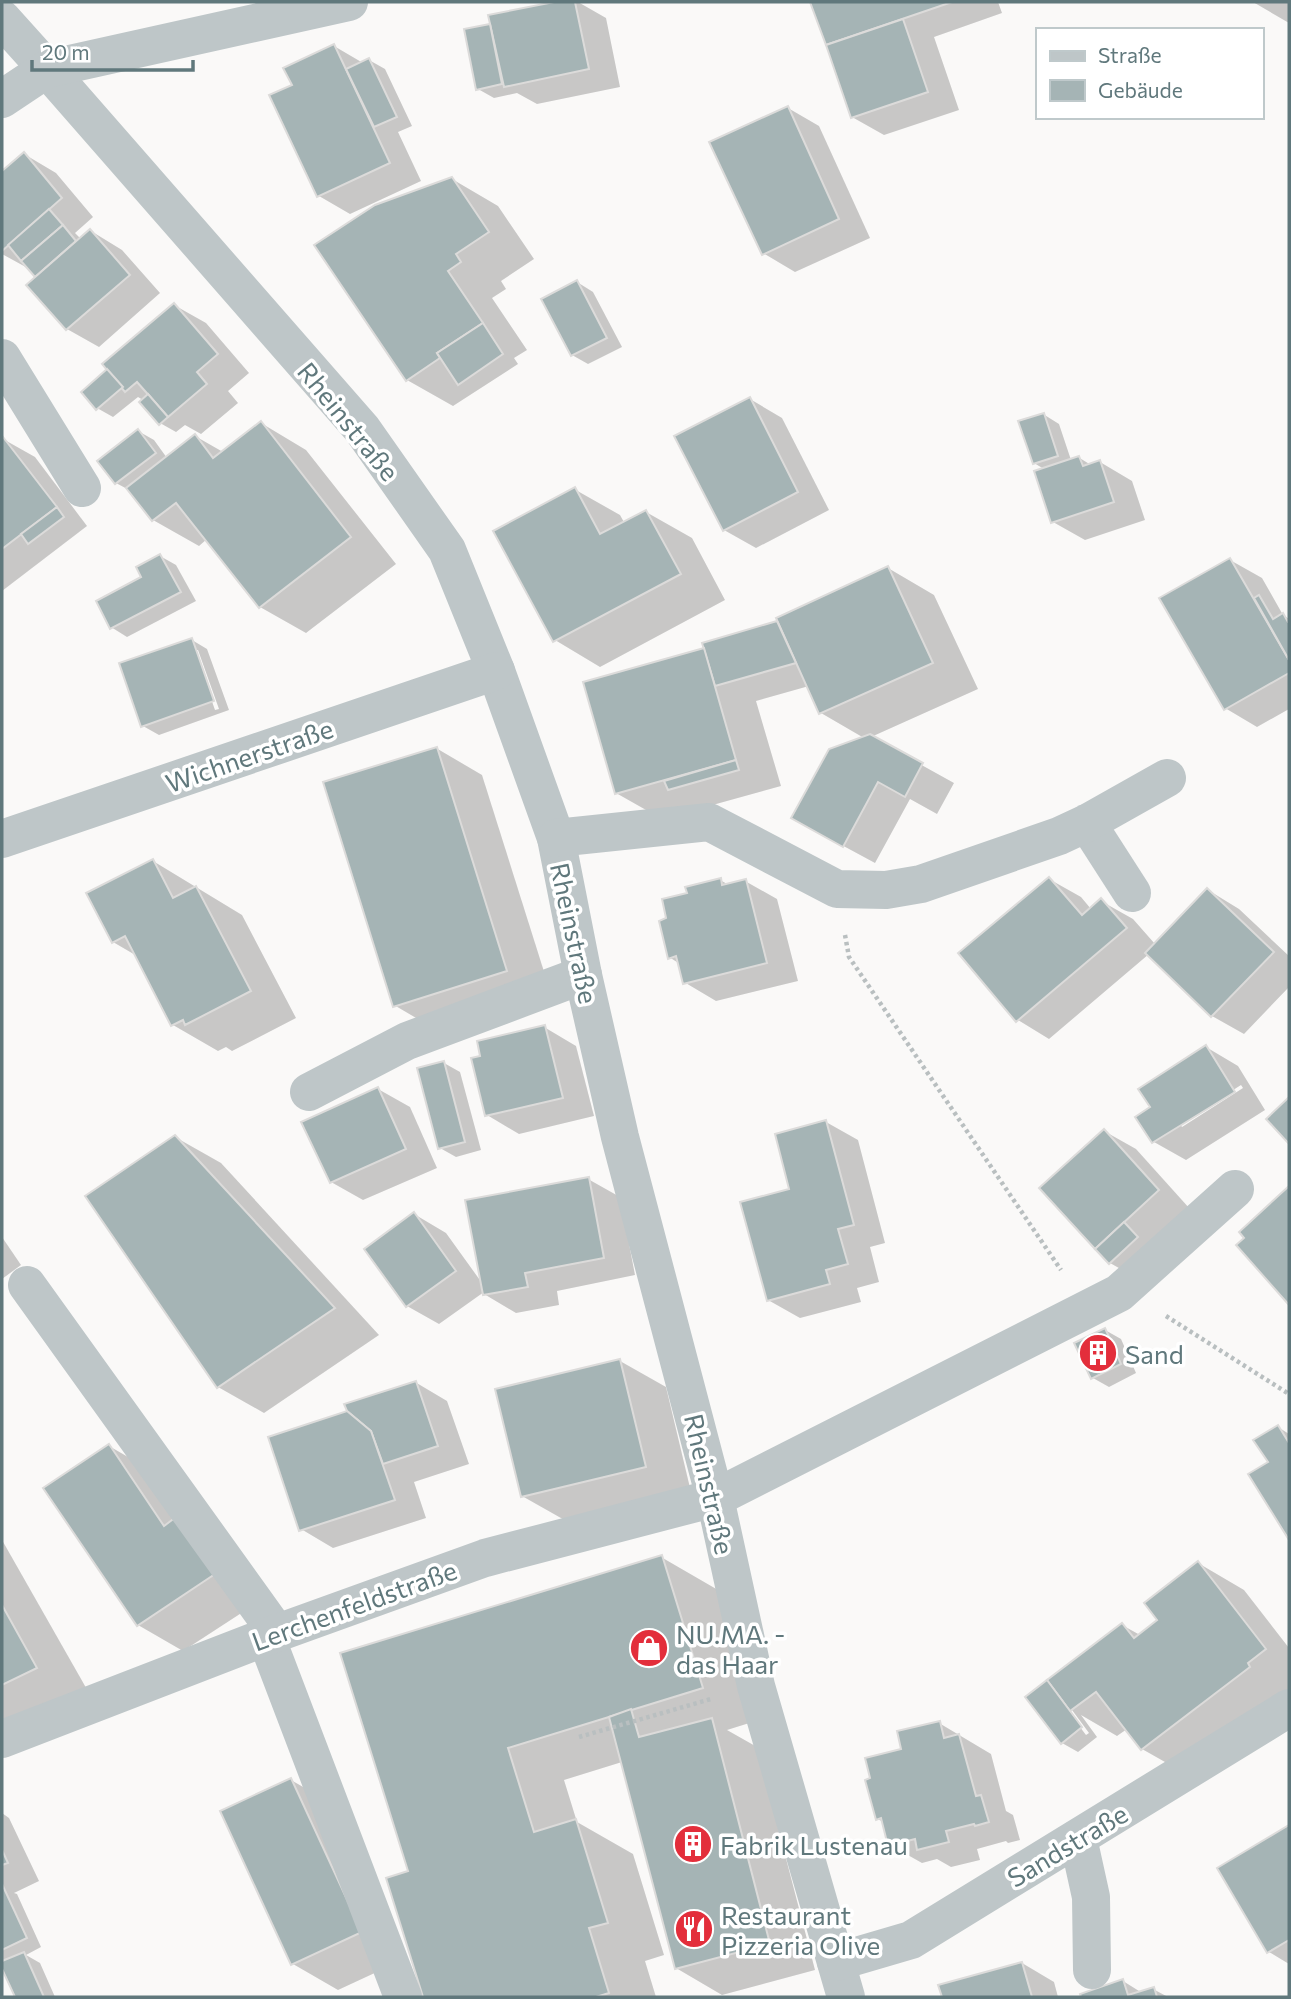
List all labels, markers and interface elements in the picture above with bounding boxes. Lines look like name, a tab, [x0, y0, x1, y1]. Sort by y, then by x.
scale bar	[32, 28, 192, 72]
legend	[1036, 28, 1263, 119]
text: 20 m	[42, 39, 90, 64]
text: Straße	[1098, 42, 1162, 67]
text: Gebäude	[1098, 77, 1183, 102]
street label: Rheinstraße	[292, 356, 406, 486]
street label: Wichnerstraße	[161, 712, 337, 798]
street label: Rheinstraße	[545, 860, 605, 1006]
building icon: Sand	[1077, 1332, 1119, 1374]
place label: Sand	[1125, 1338, 1184, 1369]
street label: Rheinstraße	[679, 1411, 741, 1557]
street label: Lerchenfeldstraße	[247, 1554, 461, 1656]
place label: NU.MA. - das Haar	[676, 1618, 785, 1679]
shop icon: NU.MA. - das Haar	[628, 1627, 670, 1669]
street label: Sandstraße	[1001, 1797, 1133, 1893]
building icon: Fabrik Lustenau	[672, 1823, 714, 1865]
place label: Fabrik Lustenau	[720, 1829, 908, 1860]
place label: Restaurant Pizzeria Olive	[721, 1899, 880, 1960]
restaurant icon: Restaurant Pizzeria Olive	[673, 1908, 715, 1950]

